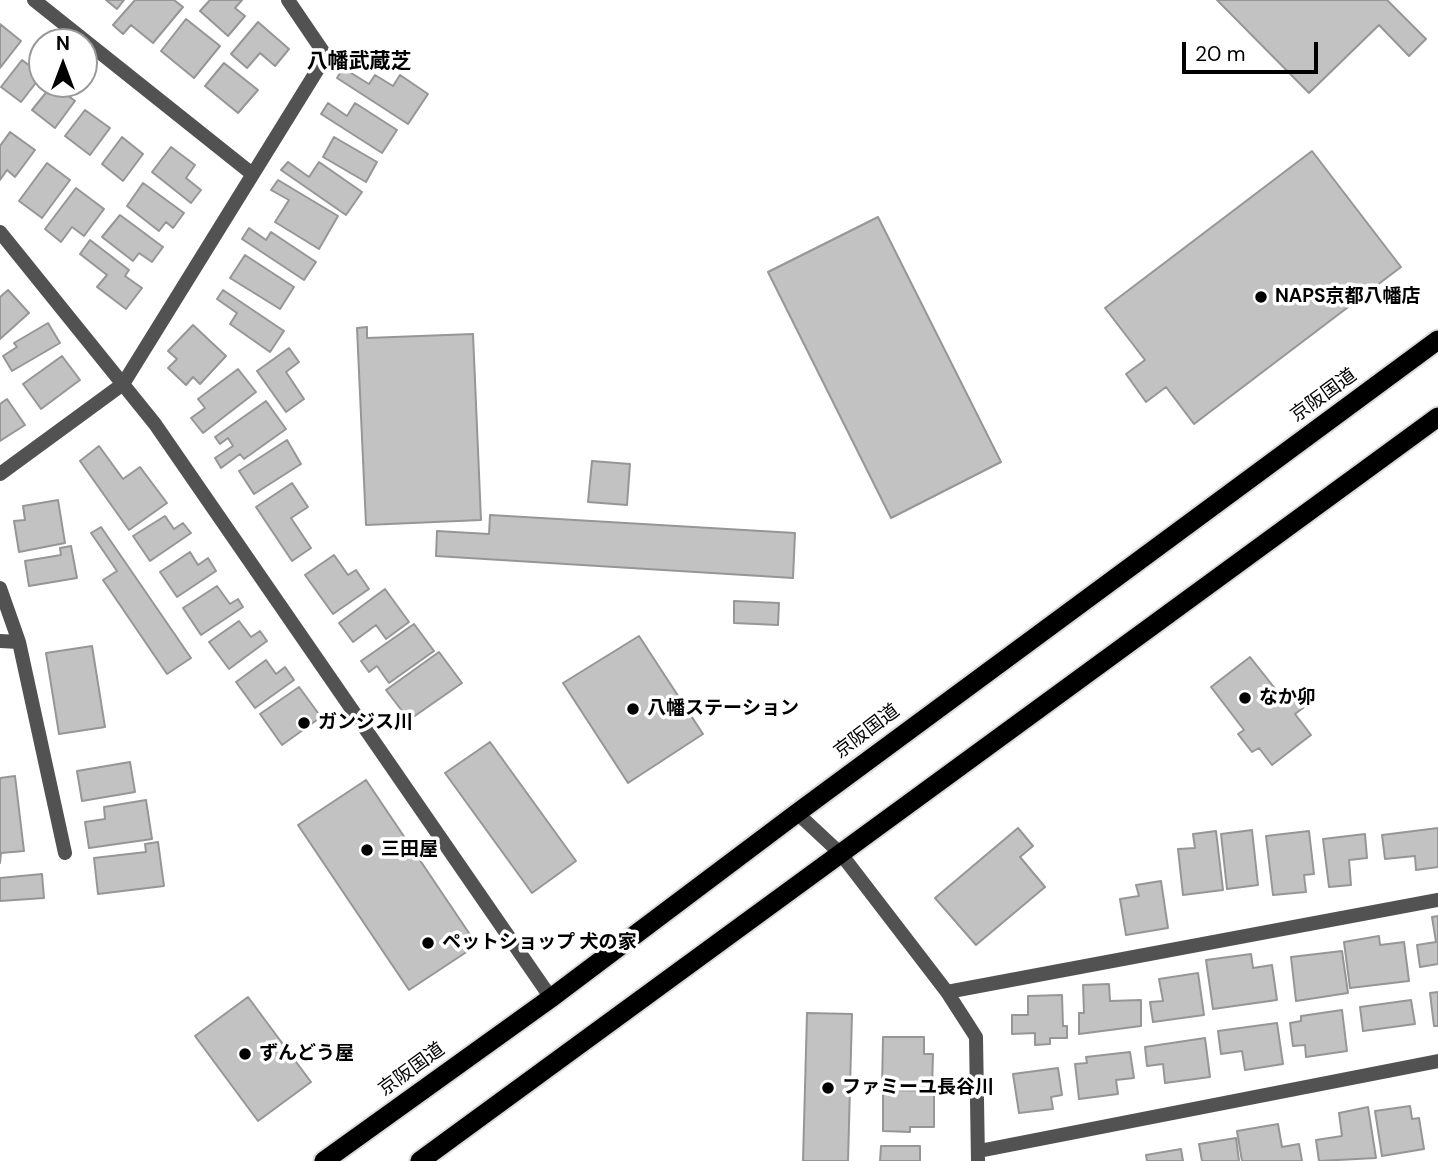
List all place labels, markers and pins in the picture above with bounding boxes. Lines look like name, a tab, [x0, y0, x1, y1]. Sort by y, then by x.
place label: NAPS京都八幡店	[1275, 286, 1420, 308]
marker: NAPS京都八幡店	[1253, 289, 1269, 305]
place label: なか卯	[1259, 687, 1316, 709]
marker: なか卯	[1237, 690, 1253, 706]
place label: 八幡ステーション	[647, 698, 799, 720]
marker: 八幡ステーション	[625, 701, 641, 717]
place label: ガンジス川	[318, 712, 413, 734]
marker: ガンジス川	[296, 715, 312, 731]
place label: 三田屋	[381, 839, 438, 861]
marker: 三田屋	[359, 842, 375, 858]
place label: ペットショップ 犬の家	[442, 932, 636, 954]
marker: ペットショップ 犬の家	[420, 935, 436, 951]
place label: ずんどう屋	[259, 1043, 354, 1065]
marker: ずんどう屋	[237, 1046, 253, 1062]
place label: ファミーユ長谷川	[842, 1077, 994, 1099]
marker: ファミーユ長谷川	[820, 1080, 836, 1096]

